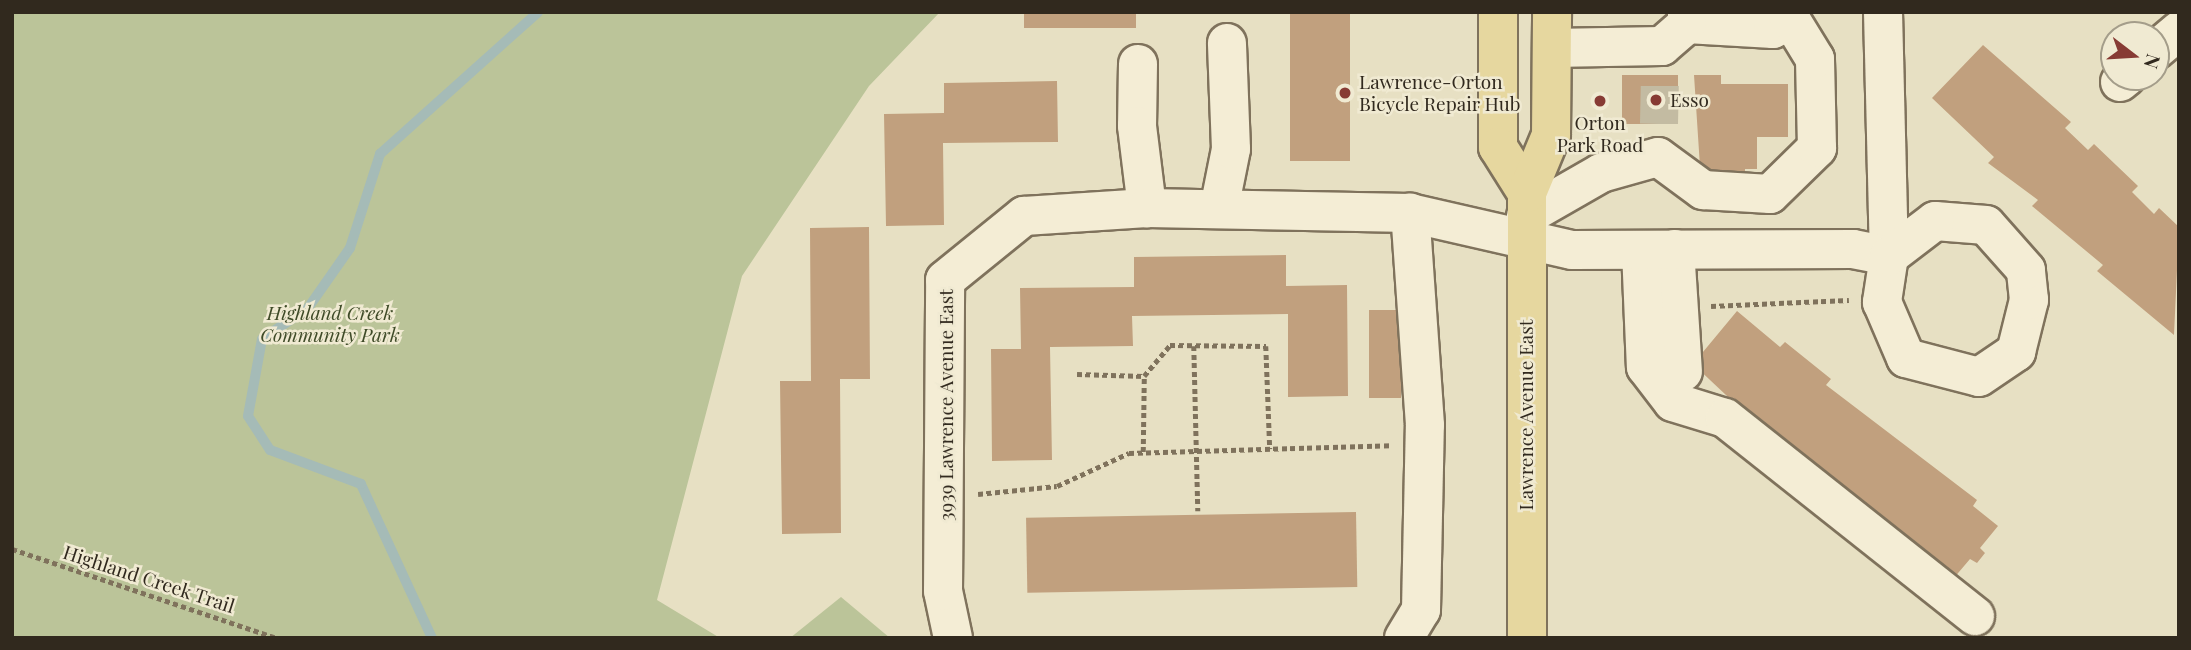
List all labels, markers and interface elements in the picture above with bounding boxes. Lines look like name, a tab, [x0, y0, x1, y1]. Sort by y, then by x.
north arrow	[2100, 21, 2170, 91]
text: N	[2139, 51, 2168, 72]
place label: Lawrence-Orton Bicycle Repair Hub	[1359, 71, 1521, 115]
marker: Lawrence-Orton Bicycle Repair Hub	[1337, 85, 1353, 101]
place label: Esso	[1670, 89, 1709, 111]
marker: Esso	[1648, 92, 1664, 108]
marker: Orton Park Road	[1592, 93, 1608, 109]
place label: Orton Park Road	[1557, 112, 1643, 156]
street label: 3939 Lawrence Avenue East	[935, 289, 957, 521]
park label: Highland Creek Community Park	[260, 302, 400, 346]
street label: Lawrence Avenue East	[1515, 319, 1537, 511]
street label: Highland Creek Trail	[60, 540, 238, 618]

